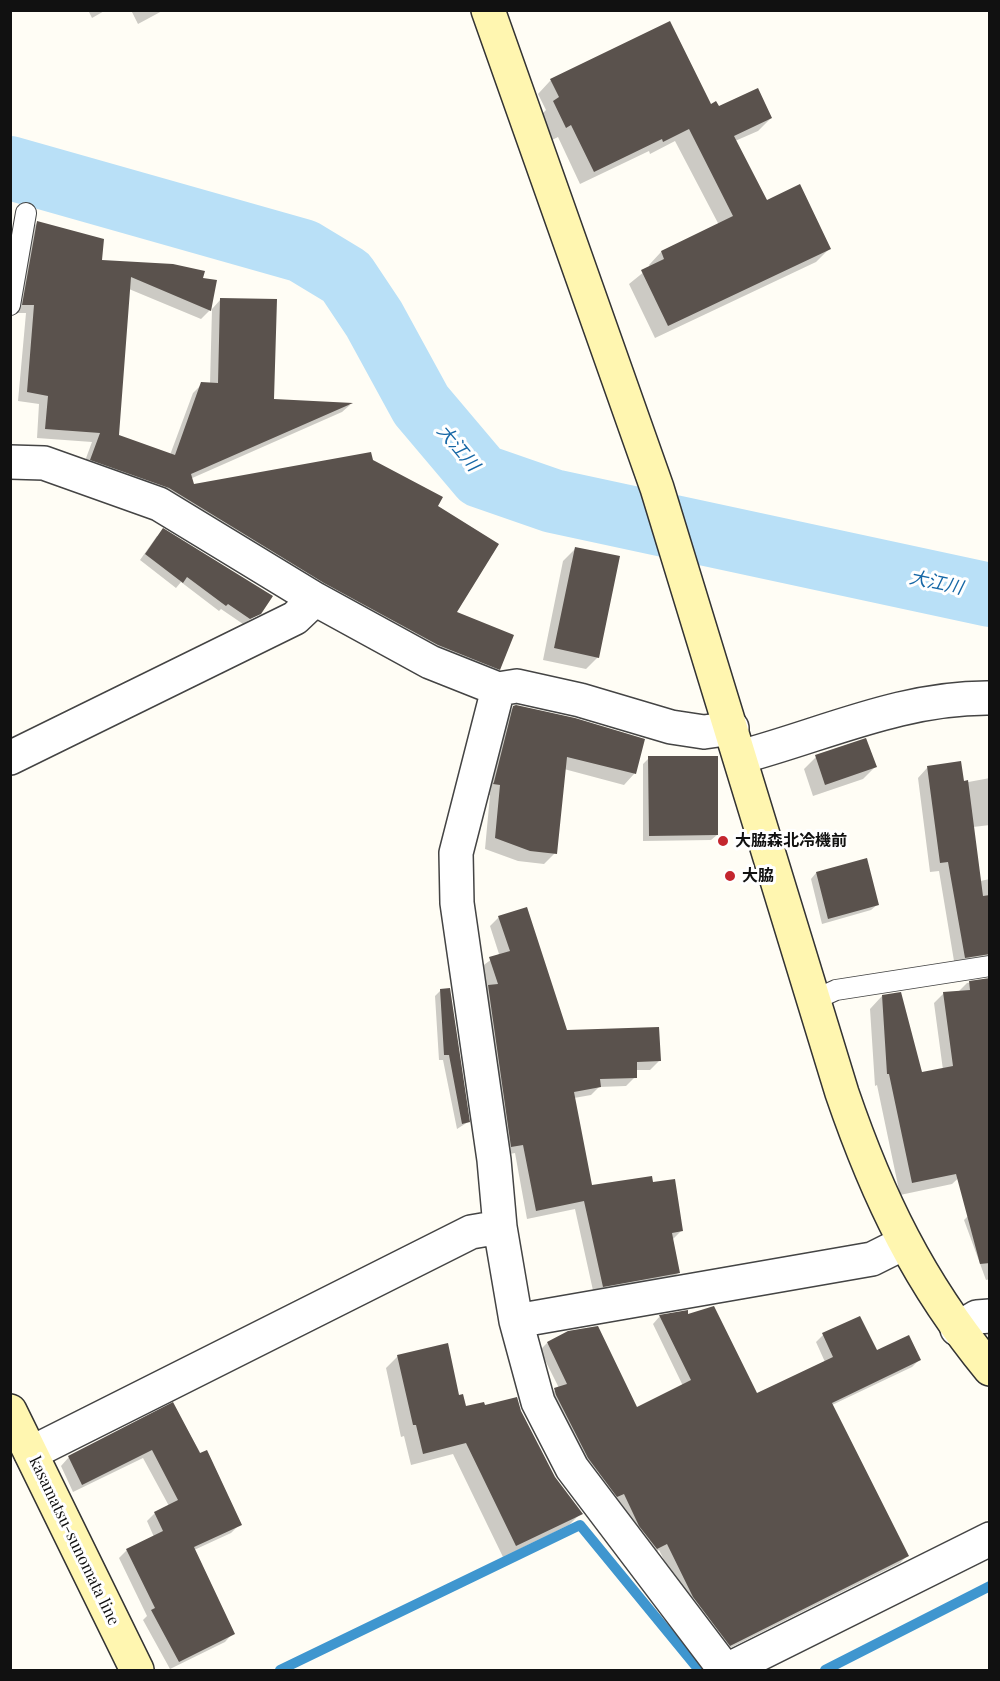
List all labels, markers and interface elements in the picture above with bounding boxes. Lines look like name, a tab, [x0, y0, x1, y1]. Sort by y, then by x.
water label: 大江川	[432, 420, 484, 476]
water label: 大江川	[907, 567, 965, 599]
place label: 大脇森北冷機前	[735, 831, 847, 851]
marker: 大脇森北冷機前	[716, 834, 730, 848]
place label: 大脇	[742, 866, 774, 886]
marker: 大脇	[723, 869, 737, 883]
street label: kasamatsu-sunomata line	[25, 1454, 123, 1628]

